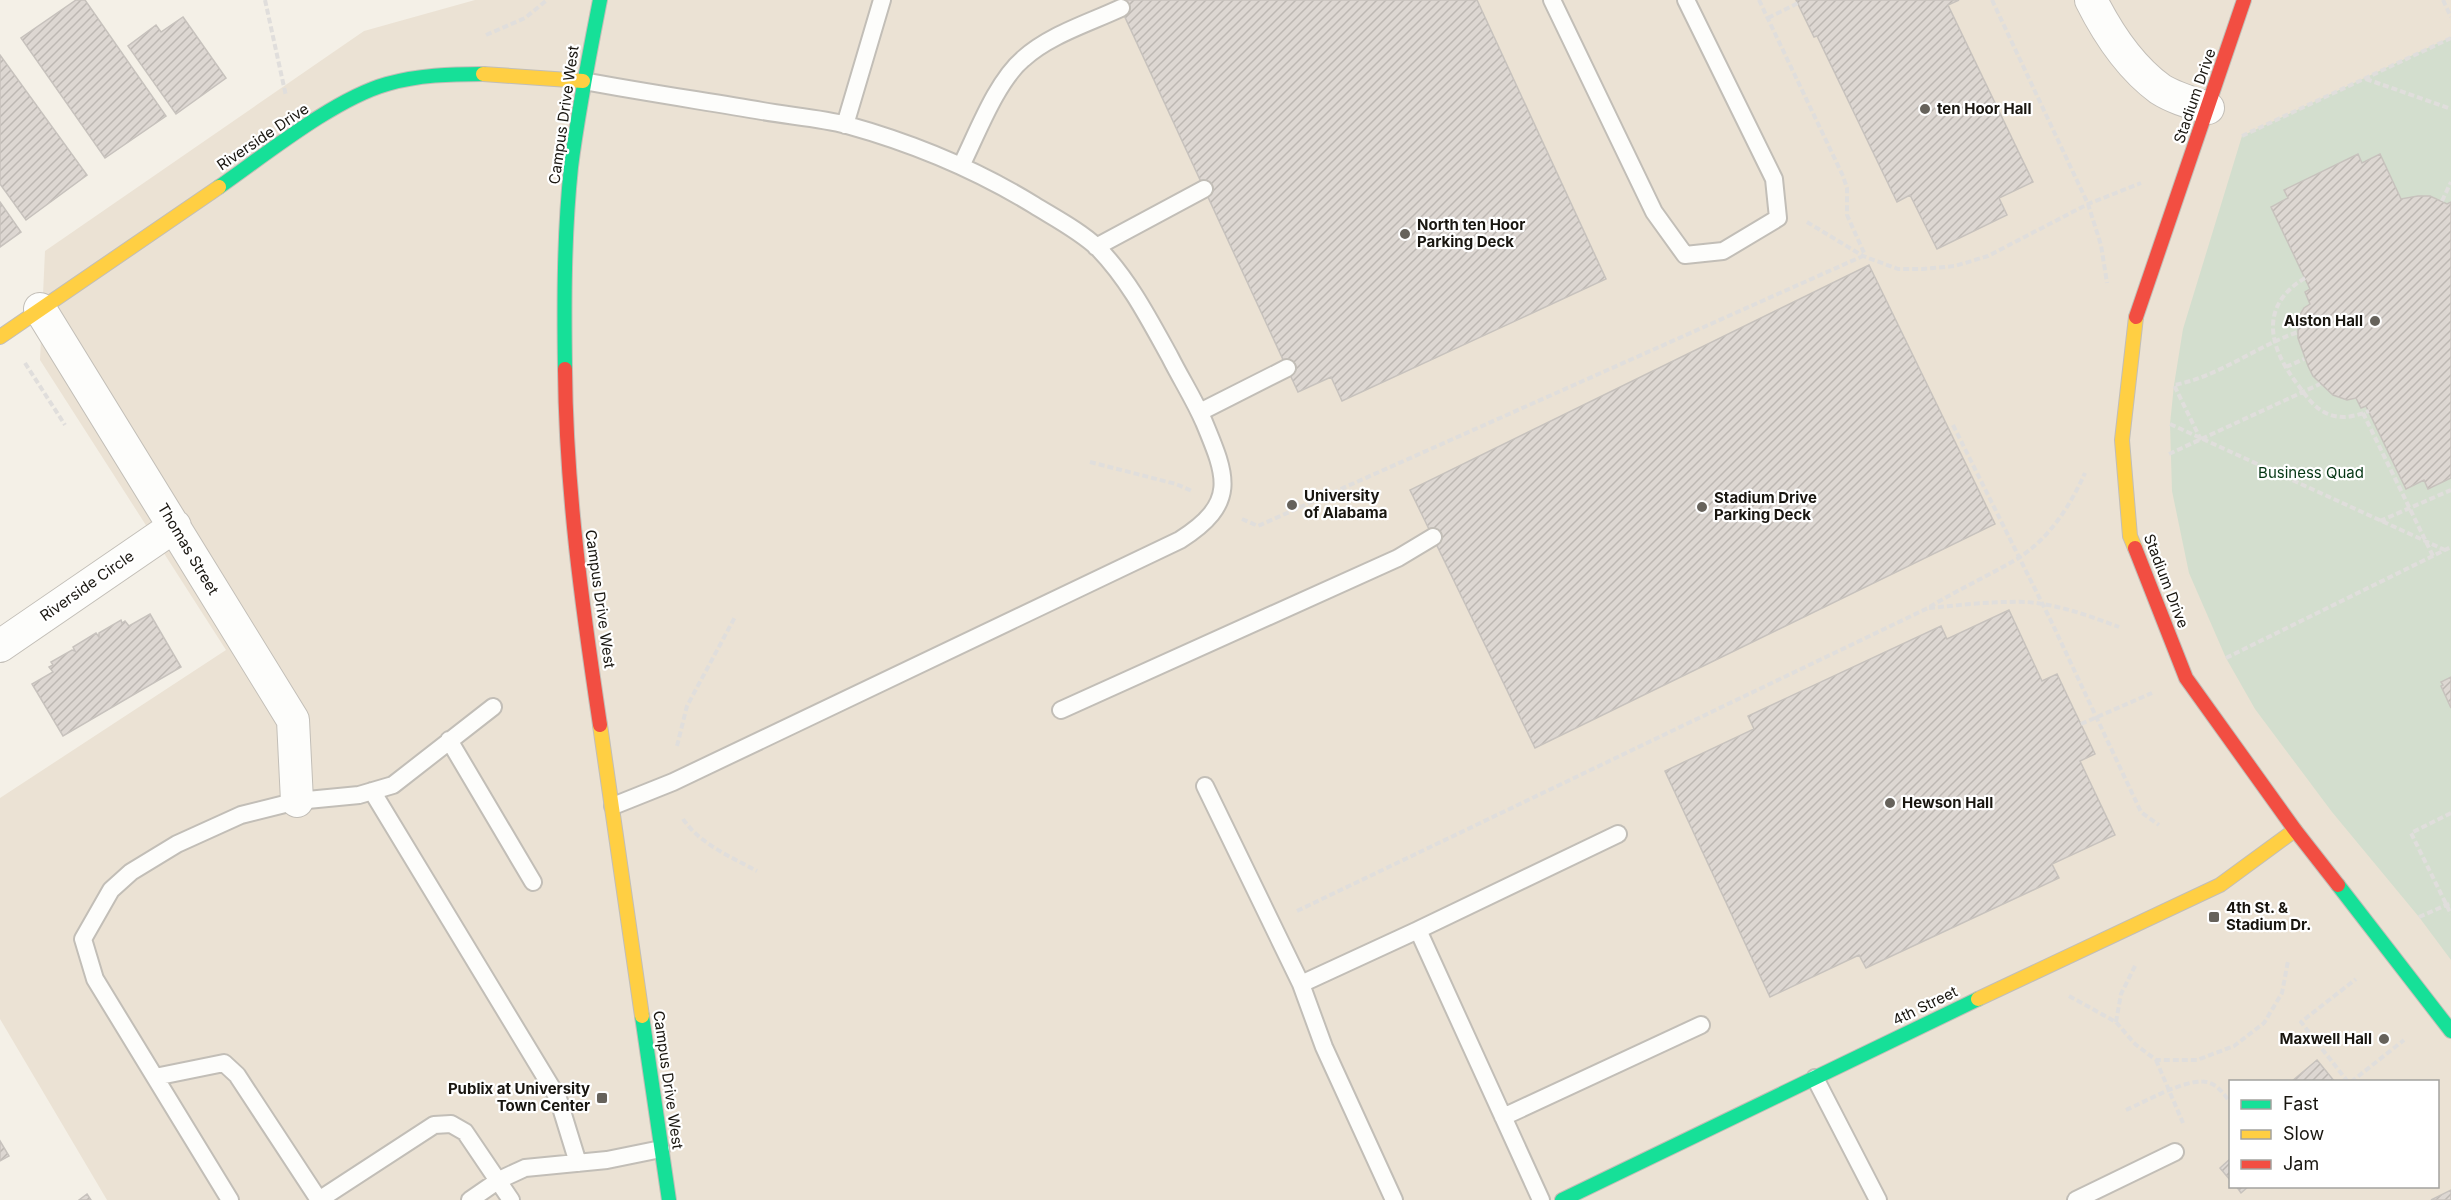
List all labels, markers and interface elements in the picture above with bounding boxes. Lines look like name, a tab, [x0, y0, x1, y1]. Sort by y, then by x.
street label: Campus Drive West	[544, 44, 583, 185]
street label: Stadium Drive	[2169, 46, 2220, 146]
street label: Riverside Drive	[213, 99, 312, 174]
place label: ten Hoor Hall	[1937, 99, 2031, 118]
marker: ten Hoor Hall	[1918, 102, 1932, 116]
place label: North ten Hoor Parking Deck	[1417, 215, 1525, 251]
marker: North ten Hoor Parking Deck	[1398, 227, 1412, 241]
place label: Alston Hall	[2284, 311, 2363, 330]
marker: Alston Hall	[2368, 314, 2382, 328]
park label: Business Quad	[2258, 463, 2364, 482]
place label: University of Alabama	[1304, 486, 1387, 522]
place label: Stadium Drive Parking Deck	[1714, 488, 1817, 524]
marker: University of Alabama	[1285, 498, 1299, 512]
street label: Thomas Street	[154, 499, 223, 598]
marker: Stadium Drive Parking Deck	[1695, 500, 1709, 514]
street label: Campus Drive West	[581, 528, 620, 670]
street label: Stadium Drive	[2140, 531, 2193, 631]
street label: Riverside Circle	[36, 546, 137, 625]
place label: Hewson Hall	[1902, 793, 1993, 812]
marker: Hewson Hall	[1883, 796, 1897, 810]
place label: 4th St. & Stadium Dr.	[2226, 898, 2311, 934]
marker: 4th St. & Stadium Dr.	[2207, 910, 2221, 924]
street label: 4th Street	[1889, 982, 1960, 1029]
street label: Campus Drive West	[649, 1009, 688, 1151]
place label: Maxwell Hall	[2279, 1029, 2372, 1048]
marker: Maxwell Hall	[2377, 1032, 2391, 1046]
place label: Publix at University Town Center	[448, 1079, 590, 1115]
legend	[2229, 1080, 2439, 1188]
marker: Publix at University Town Center	[595, 1091, 609, 1105]
text: Fast	[2283, 1093, 2319, 1114]
text: Slow	[2283, 1123, 2324, 1144]
text: Jam	[2283, 1153, 2319, 1174]

